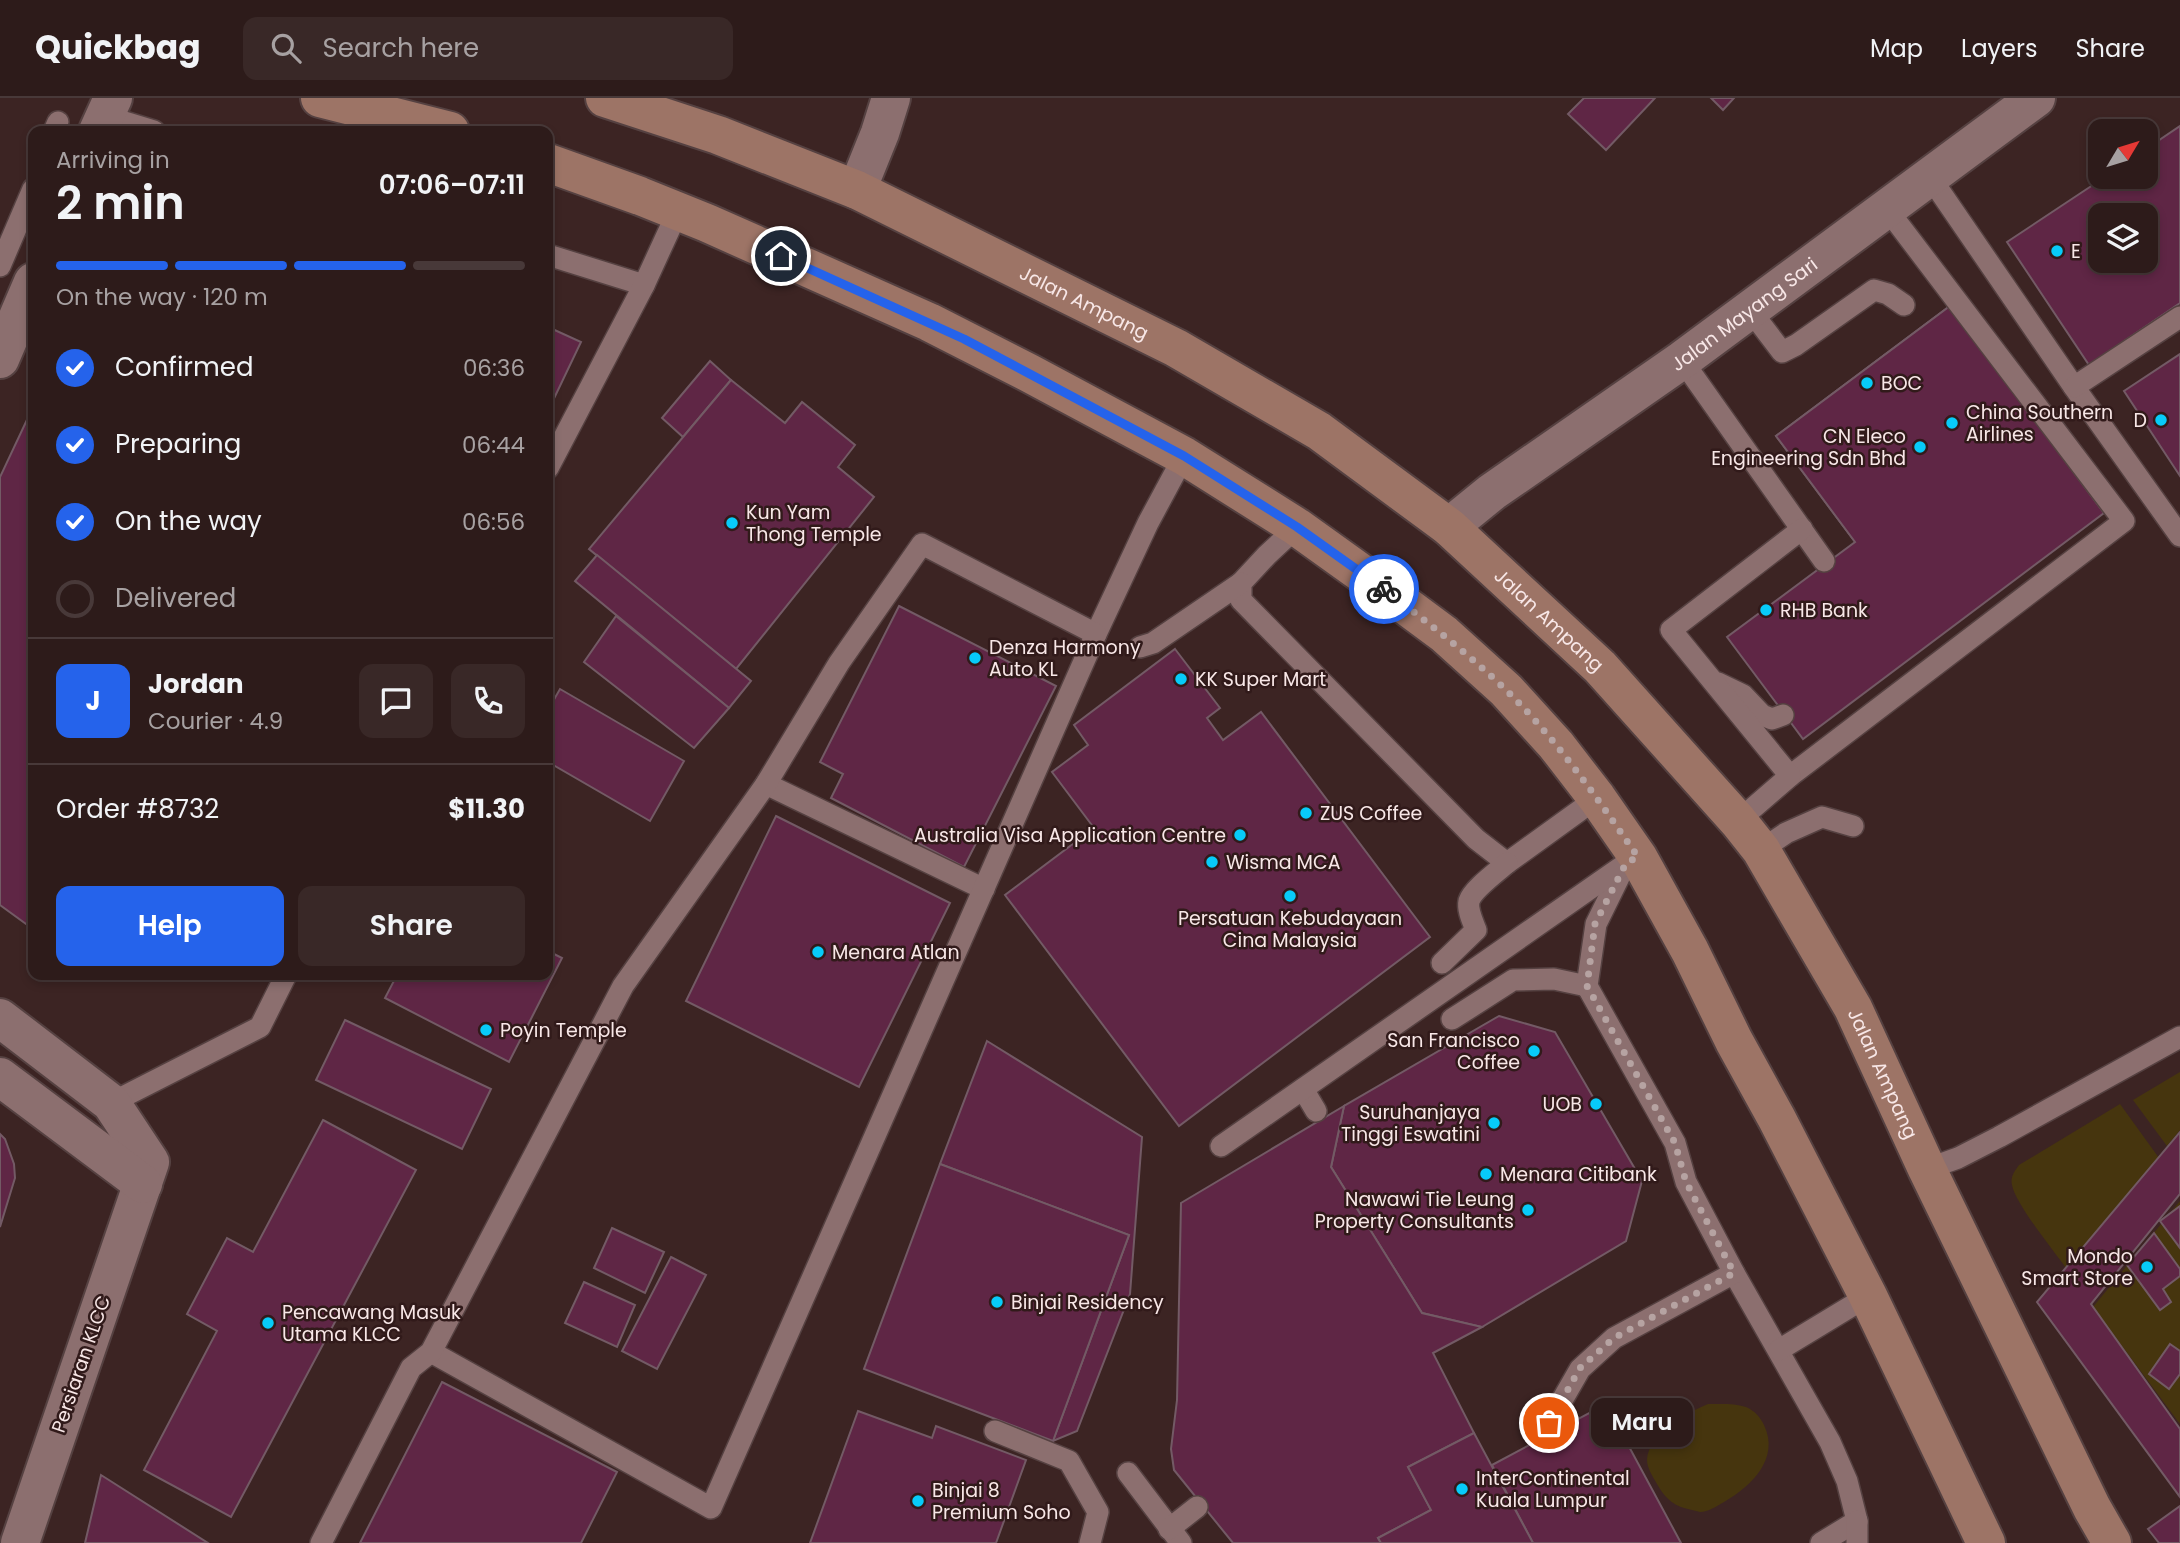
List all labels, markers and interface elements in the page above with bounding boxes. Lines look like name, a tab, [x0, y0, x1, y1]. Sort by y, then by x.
search box	[243, 17, 733, 80]
text: Quickbag	[35, 24, 201, 71]
icon: search	[267, 29, 305, 67]
text: Search here	[323, 30, 479, 66]
text: Map	[1870, 32, 1923, 65]
text: Layers	[1961, 32, 2037, 65]
text: Share	[2075, 32, 2145, 65]
north arrow	[2088, 119, 2158, 189]
map controls	[2088, 119, 2158, 273]
text: Arriving in	[56, 144, 170, 176]
text: 07:06–07:11	[379, 167, 525, 203]
text: 2 min	[56, 171, 185, 235]
button: layers	[2088, 203, 2158, 273]
pin	[751, 226, 811, 286]
icon: home	[762, 237, 800, 275]
place label: E	[2071, 238, 2081, 265]
marker: E	[2049, 243, 2065, 259]
street label: Jalan Mayang Sari	[1665, 251, 1823, 377]
street label: Jalan Ampang	[1015, 259, 1153, 346]
text: On the way · 120 m	[56, 281, 268, 313]
icon: check	[56, 349, 94, 387]
text: Confirmed	[115, 349, 253, 385]
text: 06:36	[463, 352, 525, 384]
place label: BOC	[1881, 370, 1922, 397]
marker: BOC	[1859, 375, 1875, 391]
place label: China Southern Airlines	[1966, 399, 2113, 448]
place label: D	[2134, 407, 2147, 434]
marker: D	[2153, 412, 2169, 428]
marker: China Southern Airlines	[1944, 415, 1960, 431]
place label: CN Eleco Engineering Sdn Bhd	[1711, 423, 1906, 472]
icon: check	[56, 426, 94, 464]
text: Preparing	[115, 426, 241, 462]
text: 06:44	[462, 429, 525, 461]
marker: CN Eleco Engineering Sdn Bhd	[1912, 439, 1928, 455]
place label: Kun Yam Thong Temple	[746, 499, 882, 548]
icon: check	[56, 503, 94, 541]
text: On the way	[115, 503, 262, 539]
text: 06:56	[462, 506, 525, 538]
marker: Kun Yam Thong Temple	[724, 515, 740, 531]
courier	[1349, 554, 1419, 624]
street label: Jalan Ampang	[1488, 562, 1610, 678]
icon: bike	[1365, 570, 1403, 608]
text: Delivered	[115, 580, 236, 616]
place label: RHB Bank	[1780, 597, 1868, 624]
marker: RHB Bank	[1758, 602, 1774, 618]
place label: Denza Harmony Auto KL	[989, 634, 1141, 683]
marker: Denza Harmony Auto KL	[967, 650, 983, 666]
button: chat	[359, 664, 433, 738]
button: phone	[451, 664, 525, 738]
text: Jordan	[148, 666, 244, 702]
place label: KK Super Mart	[1195, 666, 1326, 693]
marker: KK Super Mart	[1173, 671, 1189, 687]
text: J	[85, 683, 101, 719]
text: Courier · 4.9	[148, 705, 283, 737]
text: Order #8732	[56, 791, 219, 827]
text: $11.30	[448, 791, 525, 827]
place label: ZUS Coffee	[1320, 800, 1422, 827]
marker: ZUS Coffee	[1298, 805, 1314, 821]
place label: Australia Visa Application Centre	[914, 822, 1226, 849]
marker: Australia Visa Application Centre	[1232, 827, 1248, 843]
place label: Wisma MCA	[1226, 849, 1341, 876]
marker: Wisma MCA	[1204, 854, 1220, 870]
button: Help	[56, 886, 284, 966]
button: Share	[298, 886, 525, 966]
marker: Persatuan Kebudayaan Cina Malaysia	[1282, 888, 1298, 904]
place label: Persatuan Kebudayaan Cina Malaysia	[1178, 905, 1402, 954]
place label: Menara Atlan	[832, 939, 960, 966]
marker: Menara Atlan	[810, 944, 826, 960]
street label: Jalan Ampang	[1841, 1004, 1925, 1143]
place label: Poyin Temple	[500, 1017, 627, 1044]
marker: Poyin Temple	[478, 1022, 494, 1038]
place label: San Francisco Coffee	[1387, 1027, 1520, 1076]
marker: San Francisco Coffee	[1526, 1043, 1542, 1059]
place label: UOB	[1543, 1091, 1582, 1118]
marker: UOB	[1588, 1096, 1604, 1112]
place label: Suruhanjaya Tinggi Eswatini	[1341, 1099, 1480, 1148]
marker: Suruhanjaya Tinggi Eswatini	[1486, 1115, 1502, 1131]
place label: Menara Citibank	[1500, 1161, 1657, 1188]
marker: Menara Citibank	[1478, 1166, 1494, 1182]
place label: Nawawi Tie Leung Property Consultants	[1315, 1186, 1514, 1235]
marker: Nawawi Tie Leung Property Consultants	[1520, 1202, 1536, 1218]
place label: Mondo Smart Store	[2021, 1243, 2133, 1292]
marker: Mondo Smart Store	[2139, 1259, 2155, 1275]
place label: Binjai Residency	[1011, 1289, 1164, 1316]
street label: Persiaran KLCC	[45, 1292, 117, 1436]
marker: Binjai Residency	[989, 1294, 1005, 1310]
place label: Pencawang Masuk Utama KLCC	[282, 1299, 461, 1348]
marker: Pencawang Masuk Utama KLCC	[260, 1315, 276, 1331]
pin	[1519, 1393, 1579, 1453]
callout: Maru	[1591, 1398, 1692, 1448]
icon: bag	[1530, 1404, 1568, 1442]
text: Maru	[1612, 1406, 1672, 1438]
place label: InterContinental Kuala Lumpur	[1476, 1465, 1630, 1514]
place label: Binjai 8 Premium Soho	[932, 1477, 1071, 1526]
marker: InterContinental Kuala Lumpur	[1454, 1481, 1470, 1497]
marker: Binjai 8 Premium Soho	[910, 1493, 926, 1509]

